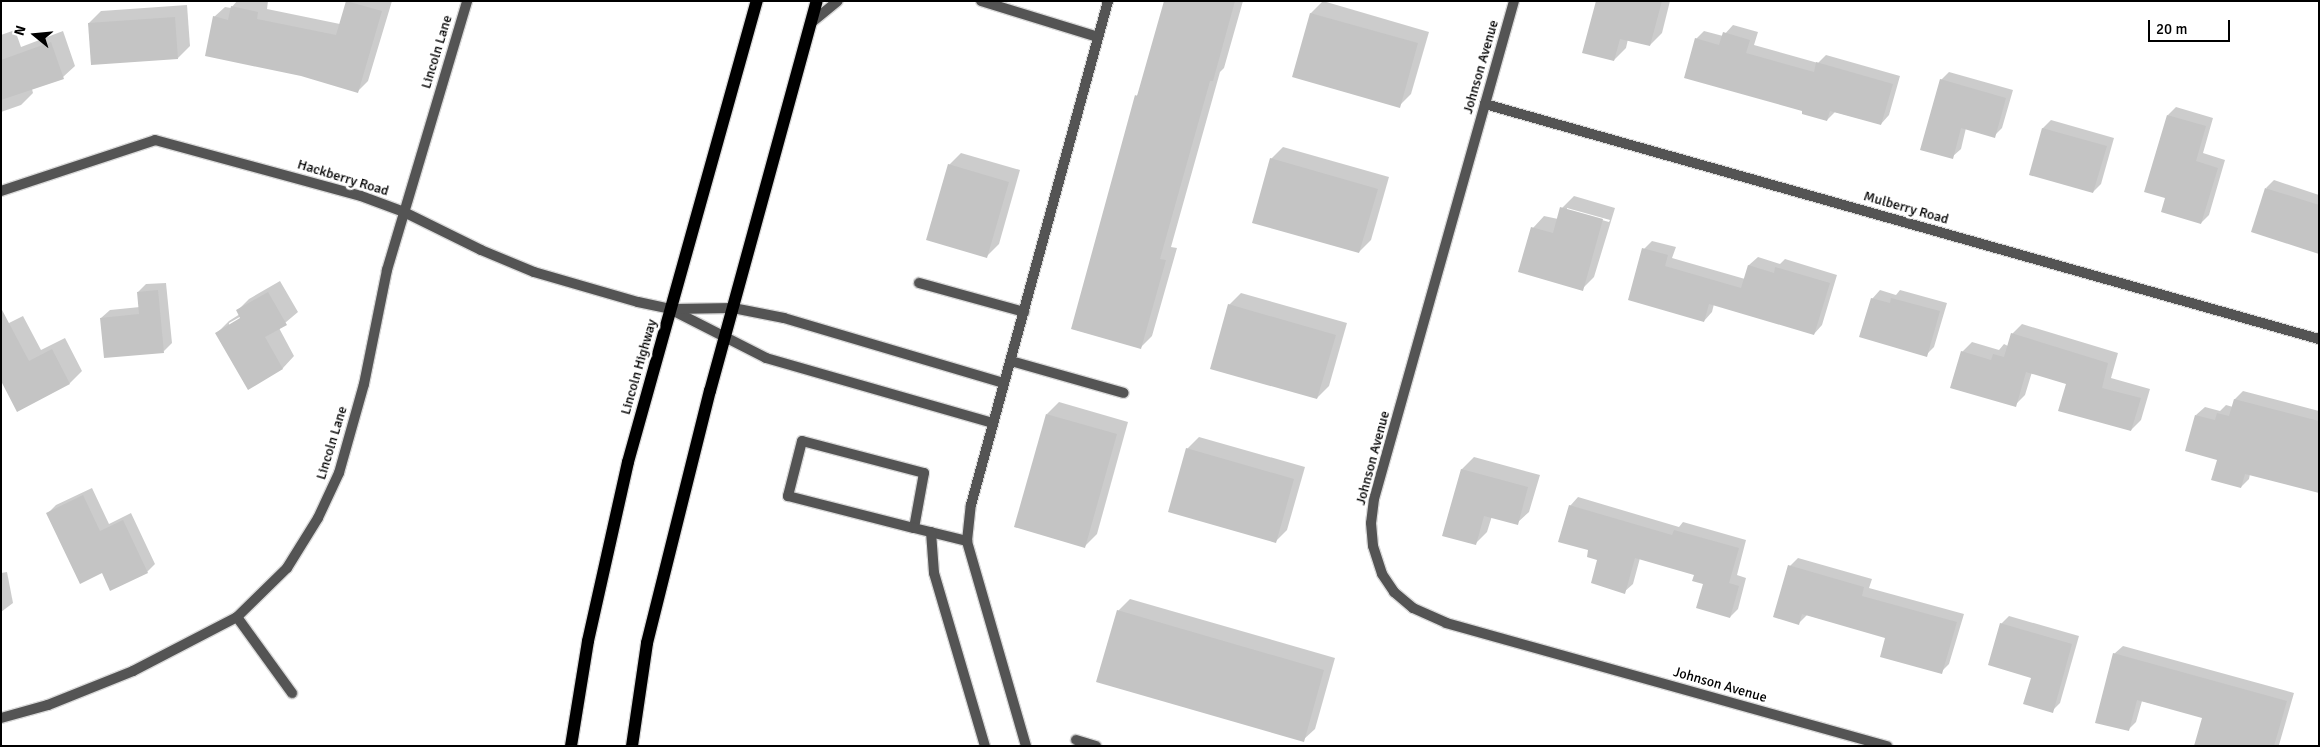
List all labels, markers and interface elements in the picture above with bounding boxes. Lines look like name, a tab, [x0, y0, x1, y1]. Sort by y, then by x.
north arrow	[10, 10, 60, 60]
scale bar	[2150, 10, 2232, 42]
street label: Lincoln Lane	[418, 13, 456, 91]
street label: Johnson Avenue	[1460, 18, 1502, 116]
text: 20 m	[2156, 20, 2187, 38]
text: N	[11, 23, 30, 38]
street label: Hackberry Road	[295, 156, 391, 200]
street label: Mulberry Road	[1862, 188, 1950, 228]
street label: Lincoln Highway	[617, 317, 661, 417]
street label: Lincoln Lane	[313, 404, 351, 482]
street label: Johnson Avenue	[1352, 409, 1394, 507]
street label: Johnson Avenue	[1671, 664, 1769, 706]

